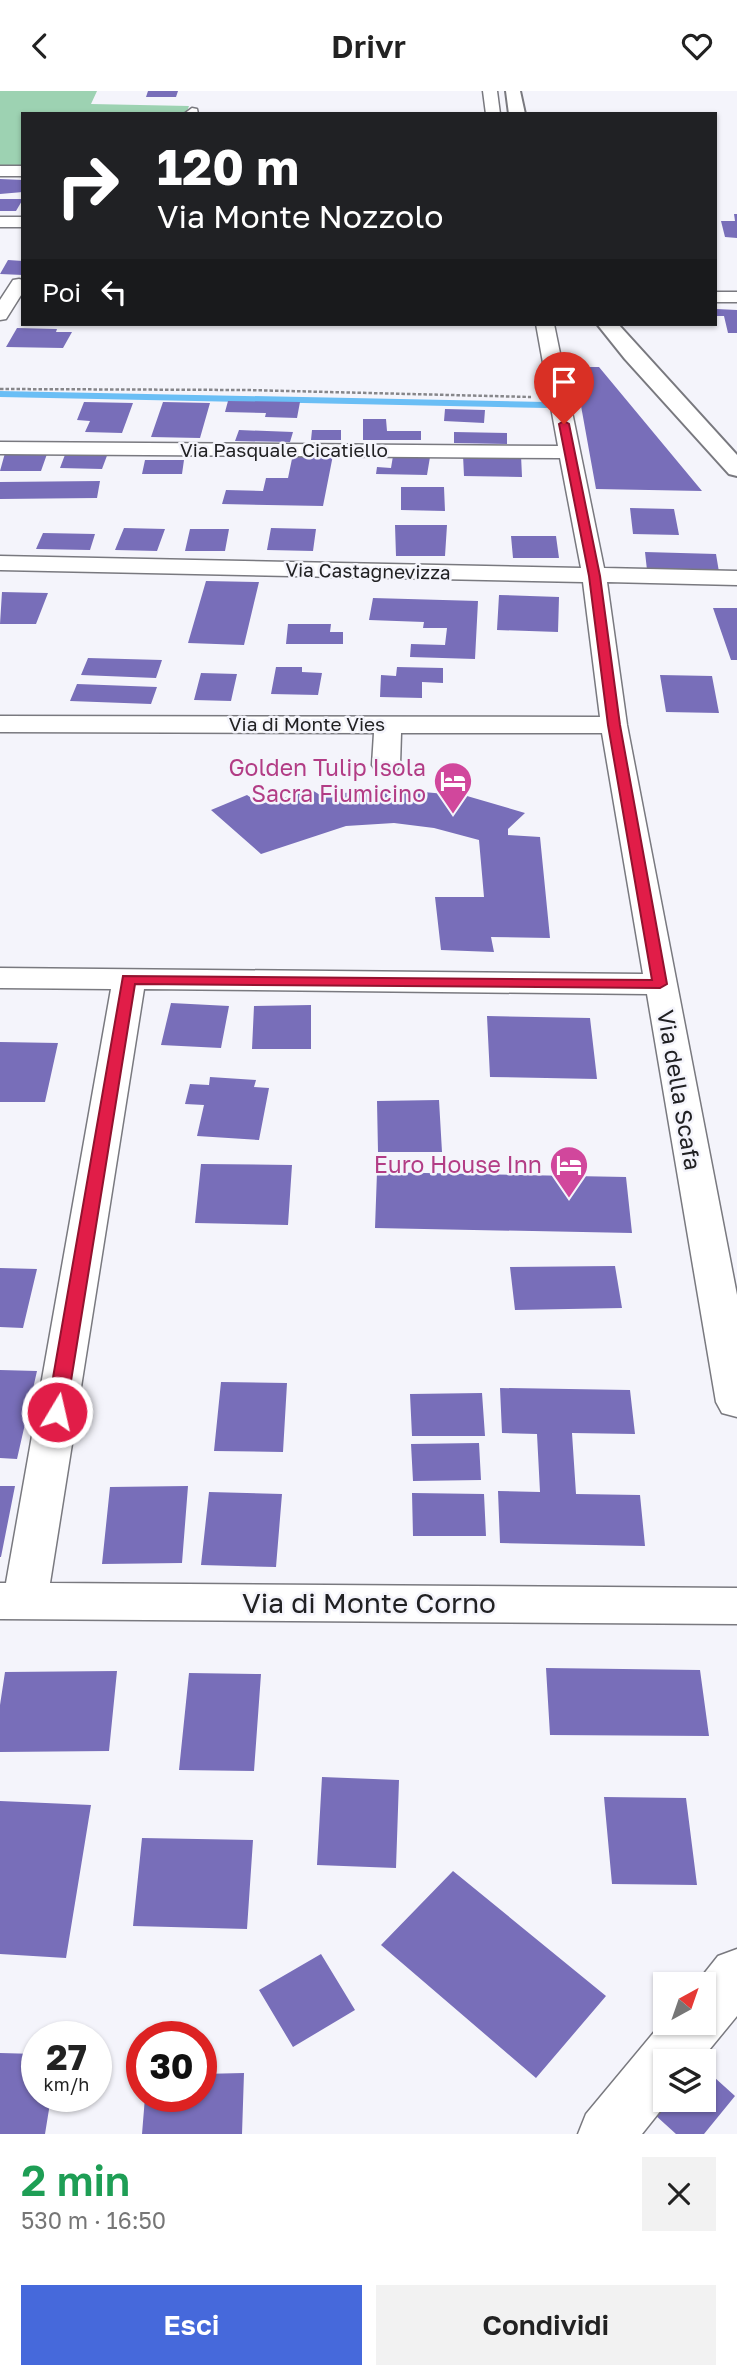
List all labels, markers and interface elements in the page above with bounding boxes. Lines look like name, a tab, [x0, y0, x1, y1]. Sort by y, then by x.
icon: back	[21, 27, 59, 65]
text: Drivr	[331, 27, 406, 65]
icon: heart	[678, 27, 716, 65]
text: 120 m	[157, 137, 299, 196]
icon: right	[42, 140, 133, 231]
text: Via Monte Nozzolo	[157, 197, 443, 235]
icon: left	[95, 273, 133, 311]
text: Poi	[42, 277, 81, 308]
pin	[534, 352, 594, 424]
icon: arrive	[545, 363, 583, 401]
street label: Via Pasquale Cicatiello	[180, 438, 388, 461]
street label: Via Castagnevizza	[285, 558, 451, 583]
street label: Via di Monte Vies	[229, 712, 385, 735]
place label: Golden Tulip Isola Sacra Fiumicino	[228, 753, 426, 807]
hotel icon: Golden Tulip Isola Sacra Fiumicino	[432, 760, 474, 815]
street label: Via della Scafa	[652, 1007, 708, 1172]
hotel icon: Euro House Inn	[548, 1144, 590, 1199]
place label: Euro House Inn	[374, 1150, 542, 1178]
position arrow	[20, 1375, 94, 1449]
street label: Via di Monte Corno	[242, 1586, 496, 1619]
north arrow	[653, 1972, 716, 2035]
map controls	[653, 1972, 716, 2112]
speed limit sign: 30	[126, 2021, 217, 2112]
text: 27	[46, 2036, 87, 2078]
button: layers	[653, 2049, 716, 2112]
text: km/h	[44, 2073, 89, 2095]
text: 2 min	[21, 2155, 130, 2205]
button: close	[642, 2157, 716, 2231]
text: 530 m · 16:50	[21, 2206, 166, 2234]
button: Esci	[21, 2285, 362, 2365]
button: Condividi	[376, 2285, 716, 2365]

